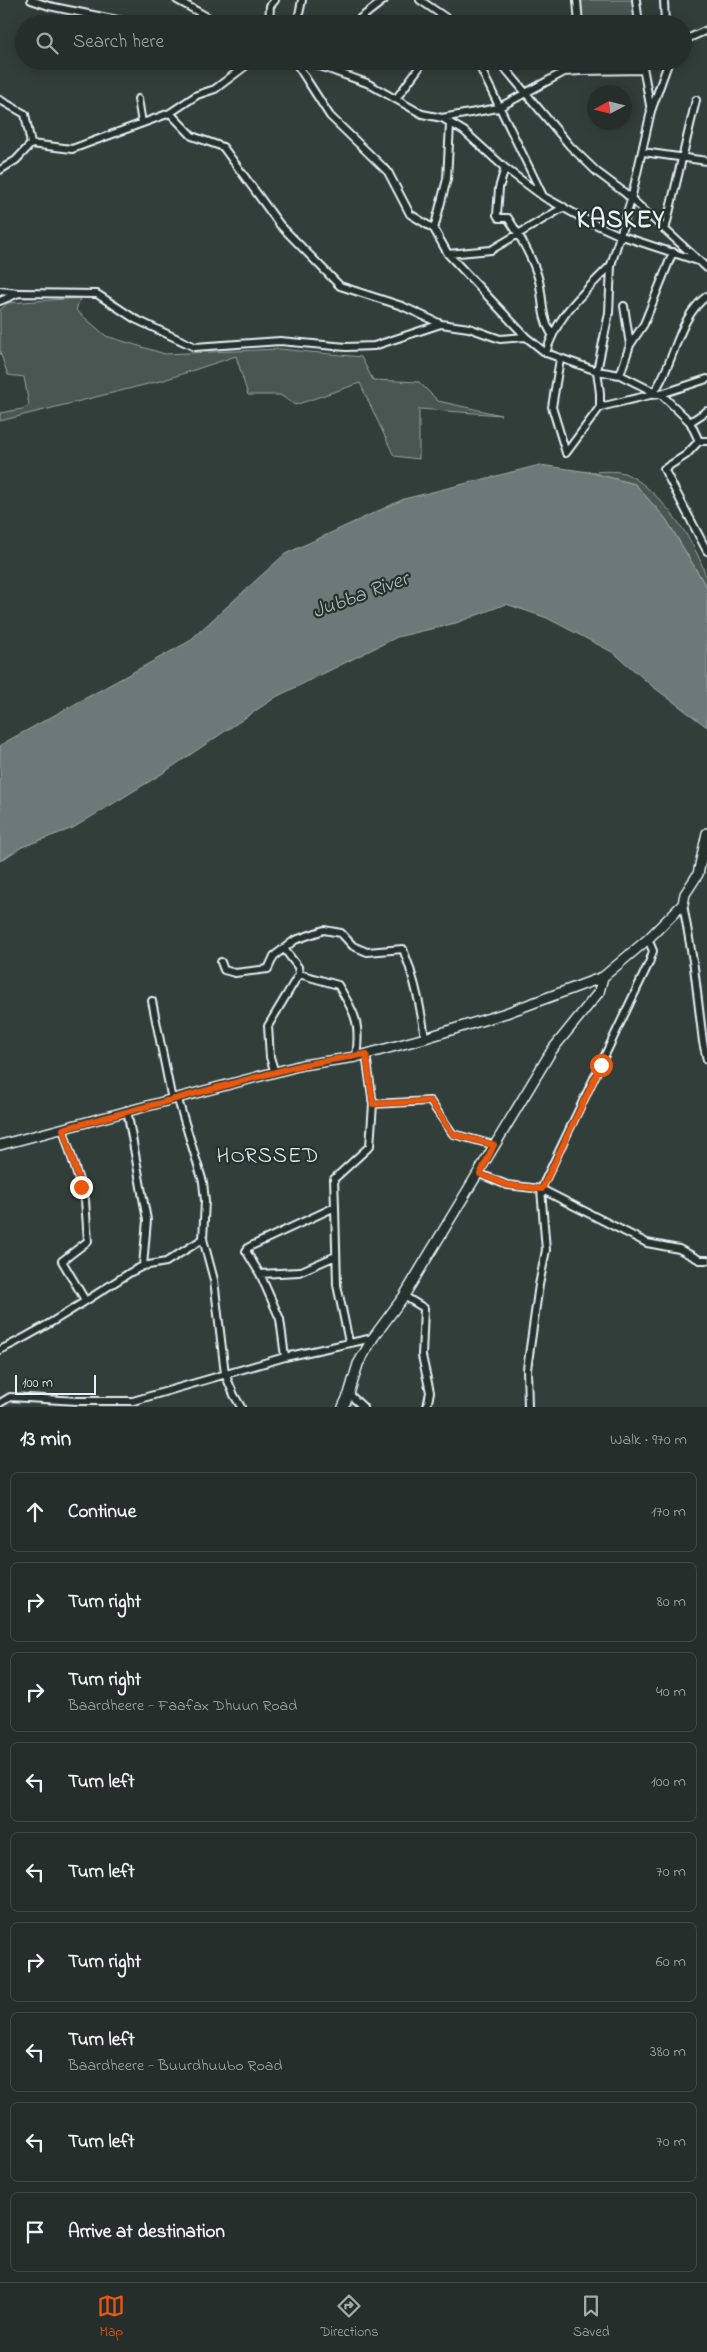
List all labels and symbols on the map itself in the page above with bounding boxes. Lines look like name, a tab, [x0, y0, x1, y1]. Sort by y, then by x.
north arrow	[587, 85, 632, 130]
district label: KASKEY	[577, 203, 665, 239]
water label: Jubba River	[308, 564, 415, 627]
route start	[590, 1054, 613, 1077]
district label: HORSSED	[217, 1141, 319, 1173]
route end	[70, 1176, 93, 1199]
scale bar	[15, 1372, 96, 1395]

